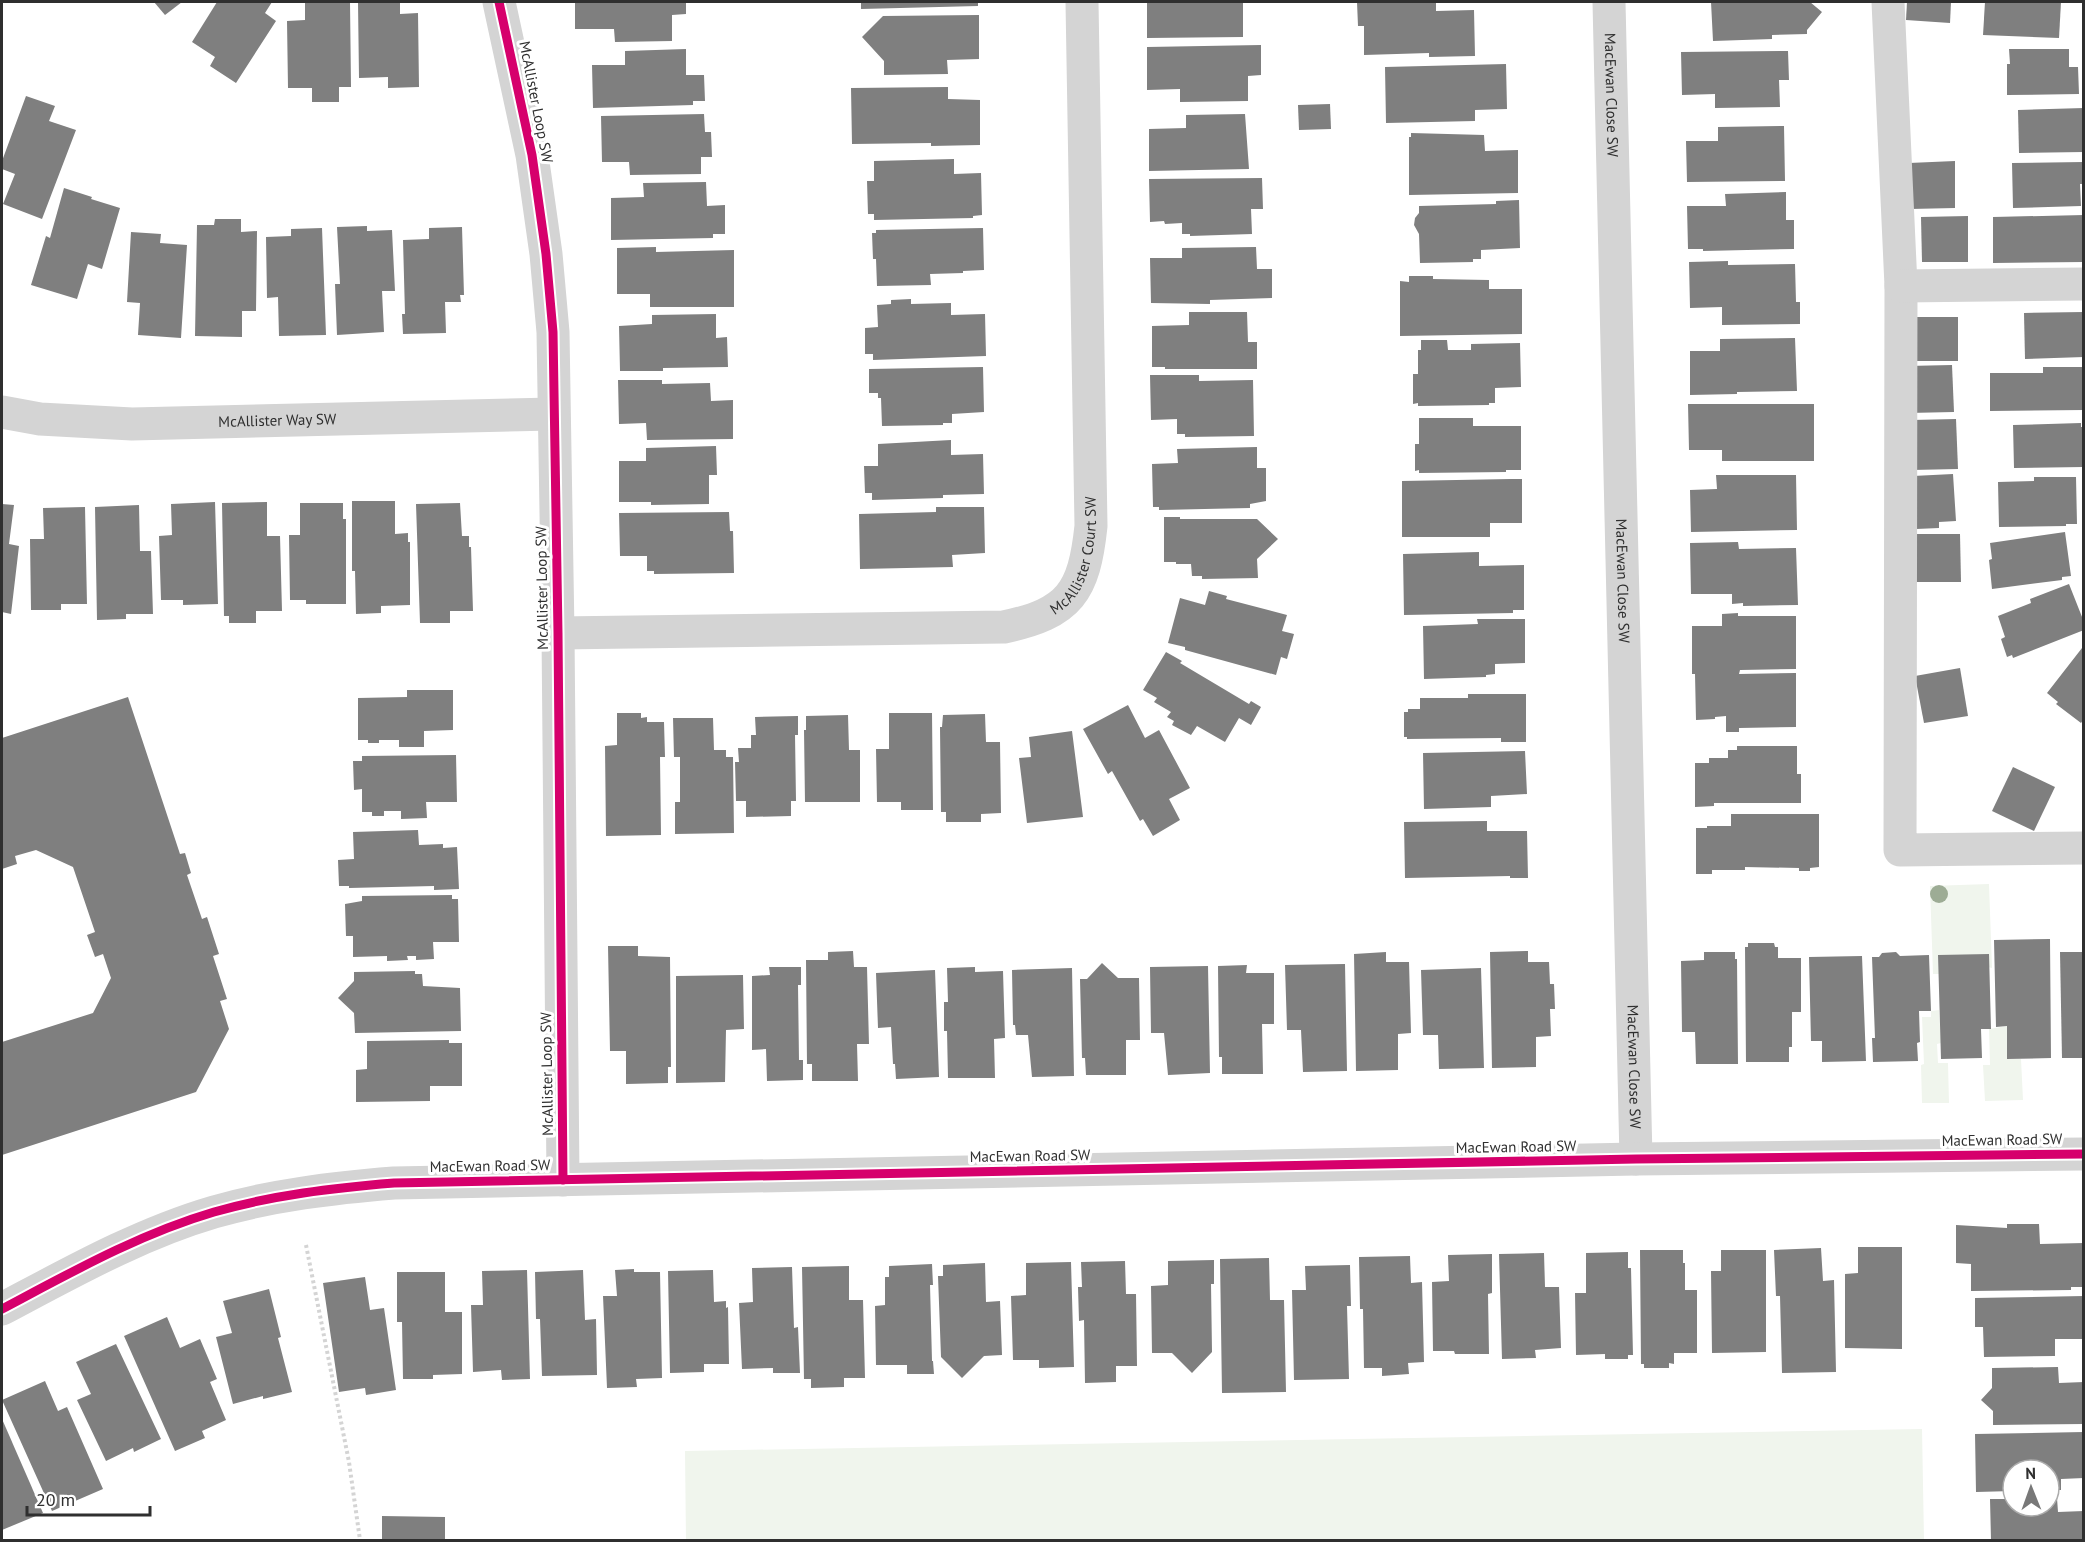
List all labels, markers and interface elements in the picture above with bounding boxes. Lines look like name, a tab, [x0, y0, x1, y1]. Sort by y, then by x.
street label: MacEwan Close SW	[1601, 33, 1623, 158]
street label: McAllister Loop SW	[515, 39, 558, 165]
street label: McAllister Way SW	[218, 409, 337, 431]
street label: McAllister Court SW	[1046, 496, 1100, 619]
street label: MacEwan Close SW	[1612, 519, 1634, 644]
street label: McAllister Loop SW	[531, 525, 552, 650]
street label: MacEwan Close SW	[1623, 1004, 1645, 1130]
street label: McAllister Loop SW	[536, 1011, 557, 1136]
street label: MacEwan Road SW	[1941, 1129, 2063, 1150]
street label: MacEwan Road SW	[1455, 1136, 1577, 1157]
street label: MacEwan Road SW	[969, 1145, 1091, 1166]
street label: MacEwan Road SW	[429, 1155, 551, 1176]
north arrow	[2001, 1458, 2061, 1518]
text: N	[2025, 1463, 2036, 1483]
scale bar	[27, 1479, 150, 1517]
text: 20 m	[36, 1488, 75, 1511]

